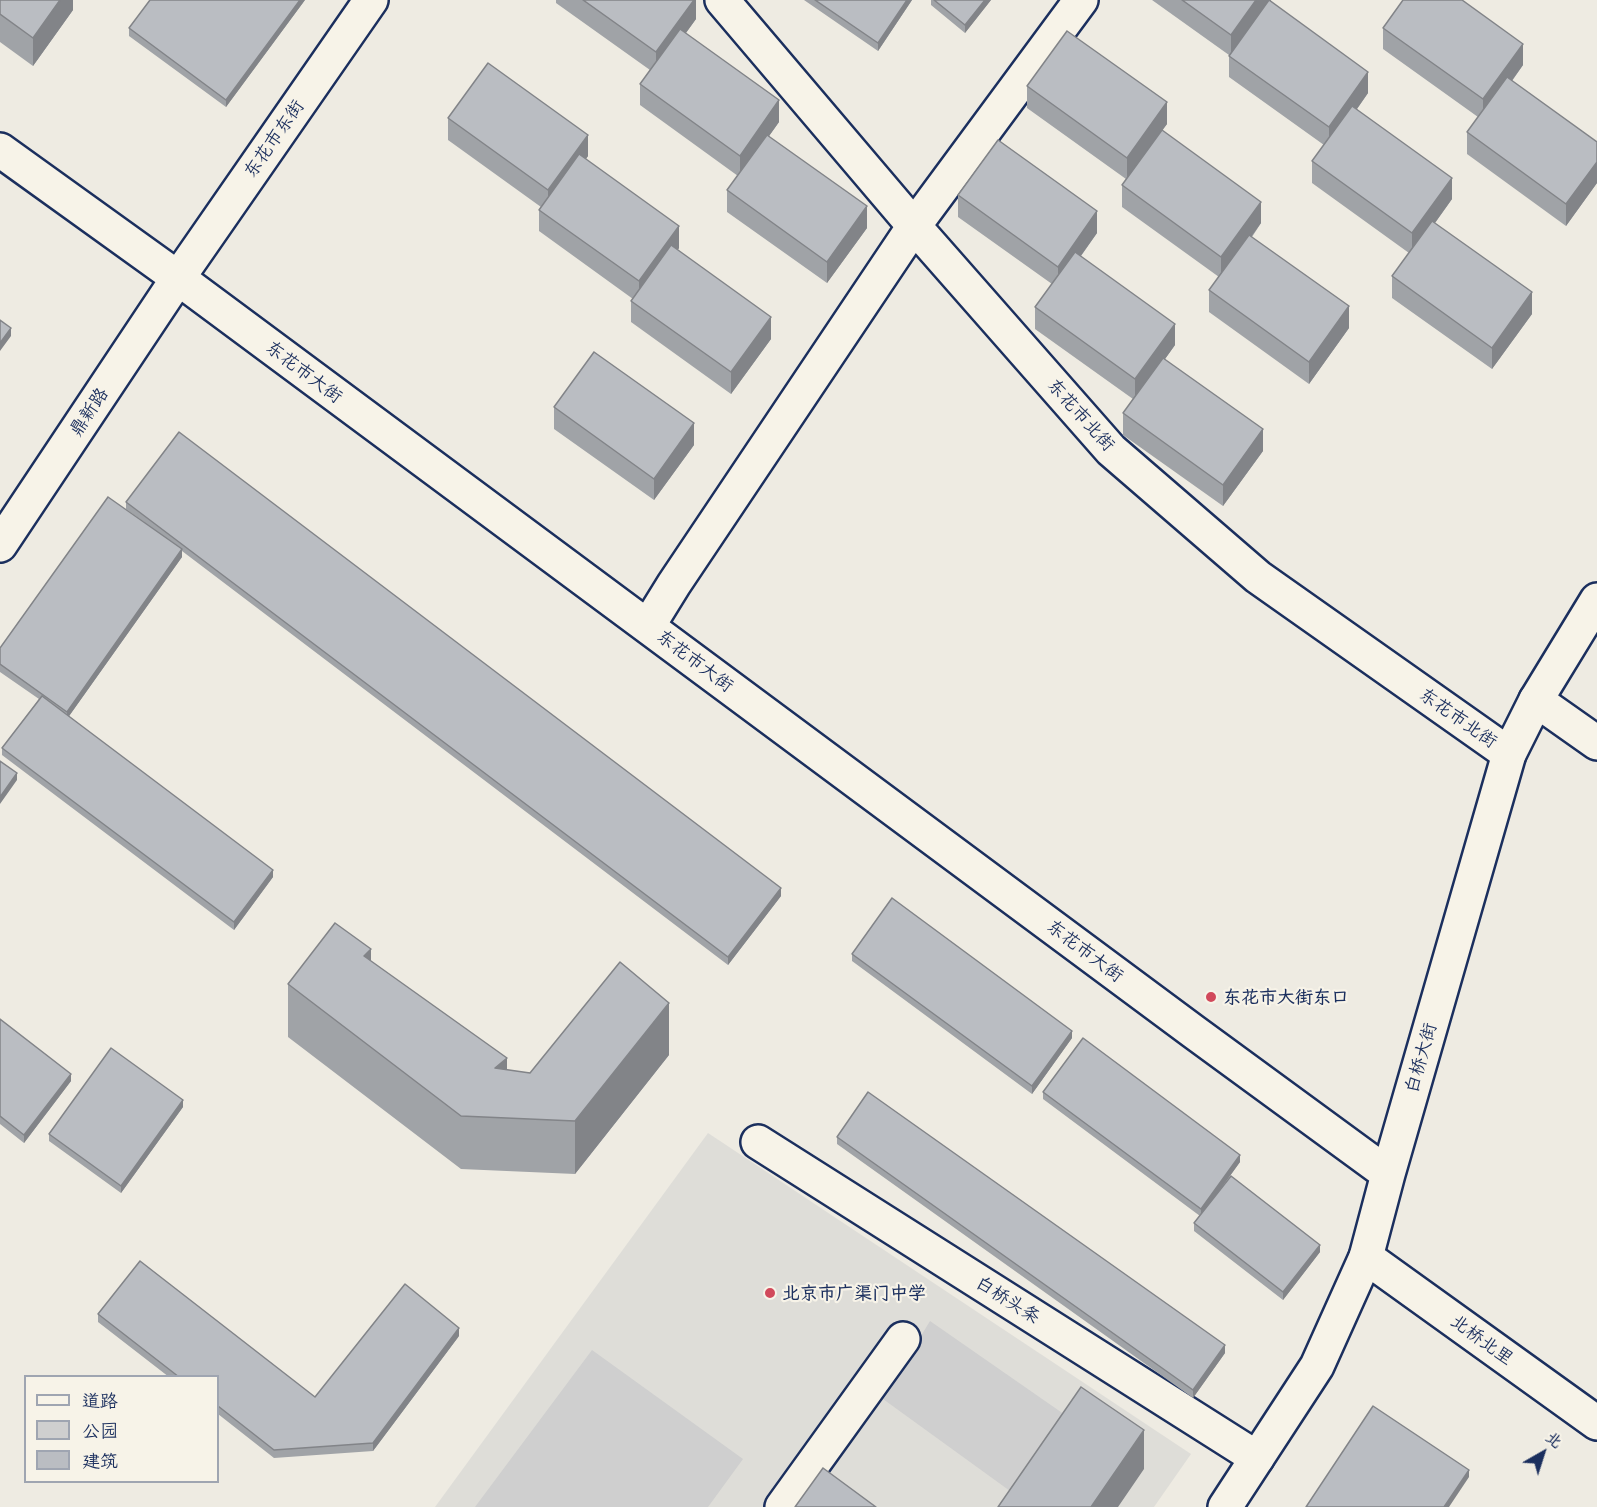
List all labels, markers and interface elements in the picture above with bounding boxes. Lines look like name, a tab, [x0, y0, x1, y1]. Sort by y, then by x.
street label: 东花市东街	[239, 96, 309, 182]
street label: 东花市大街	[262, 336, 346, 408]
street label: 东花市北街	[1043, 374, 1119, 456]
street label: 鼎新路	[65, 384, 113, 440]
street label: 东花市大街	[653, 625, 737, 697]
street label: 东花市北街	[1415, 683, 1501, 753]
street label: 东花市大街	[1043, 915, 1127, 987]
place label: 东花市大街东口	[1223, 986, 1349, 1008]
marker: 东花市大街东口	[1204, 990, 1218, 1004]
street label: 白桥大街	[1401, 1020, 1441, 1096]
street label: 白桥头条	[972, 1272, 1044, 1328]
place label: 北京市广渠门中学	[782, 1282, 926, 1304]
marker: 北京市广渠门中学	[763, 1286, 777, 1300]
street label: 北桥北里	[1447, 1310, 1517, 1370]
legend	[24, 1375, 219, 1483]
text: 道路	[82, 1388, 118, 1412]
text: 公园	[82, 1418, 118, 1442]
north arrow	[1513, 1423, 1573, 1483]
text: 北	[1542, 1425, 1567, 1452]
text: 建筑	[82, 1448, 118, 1472]

